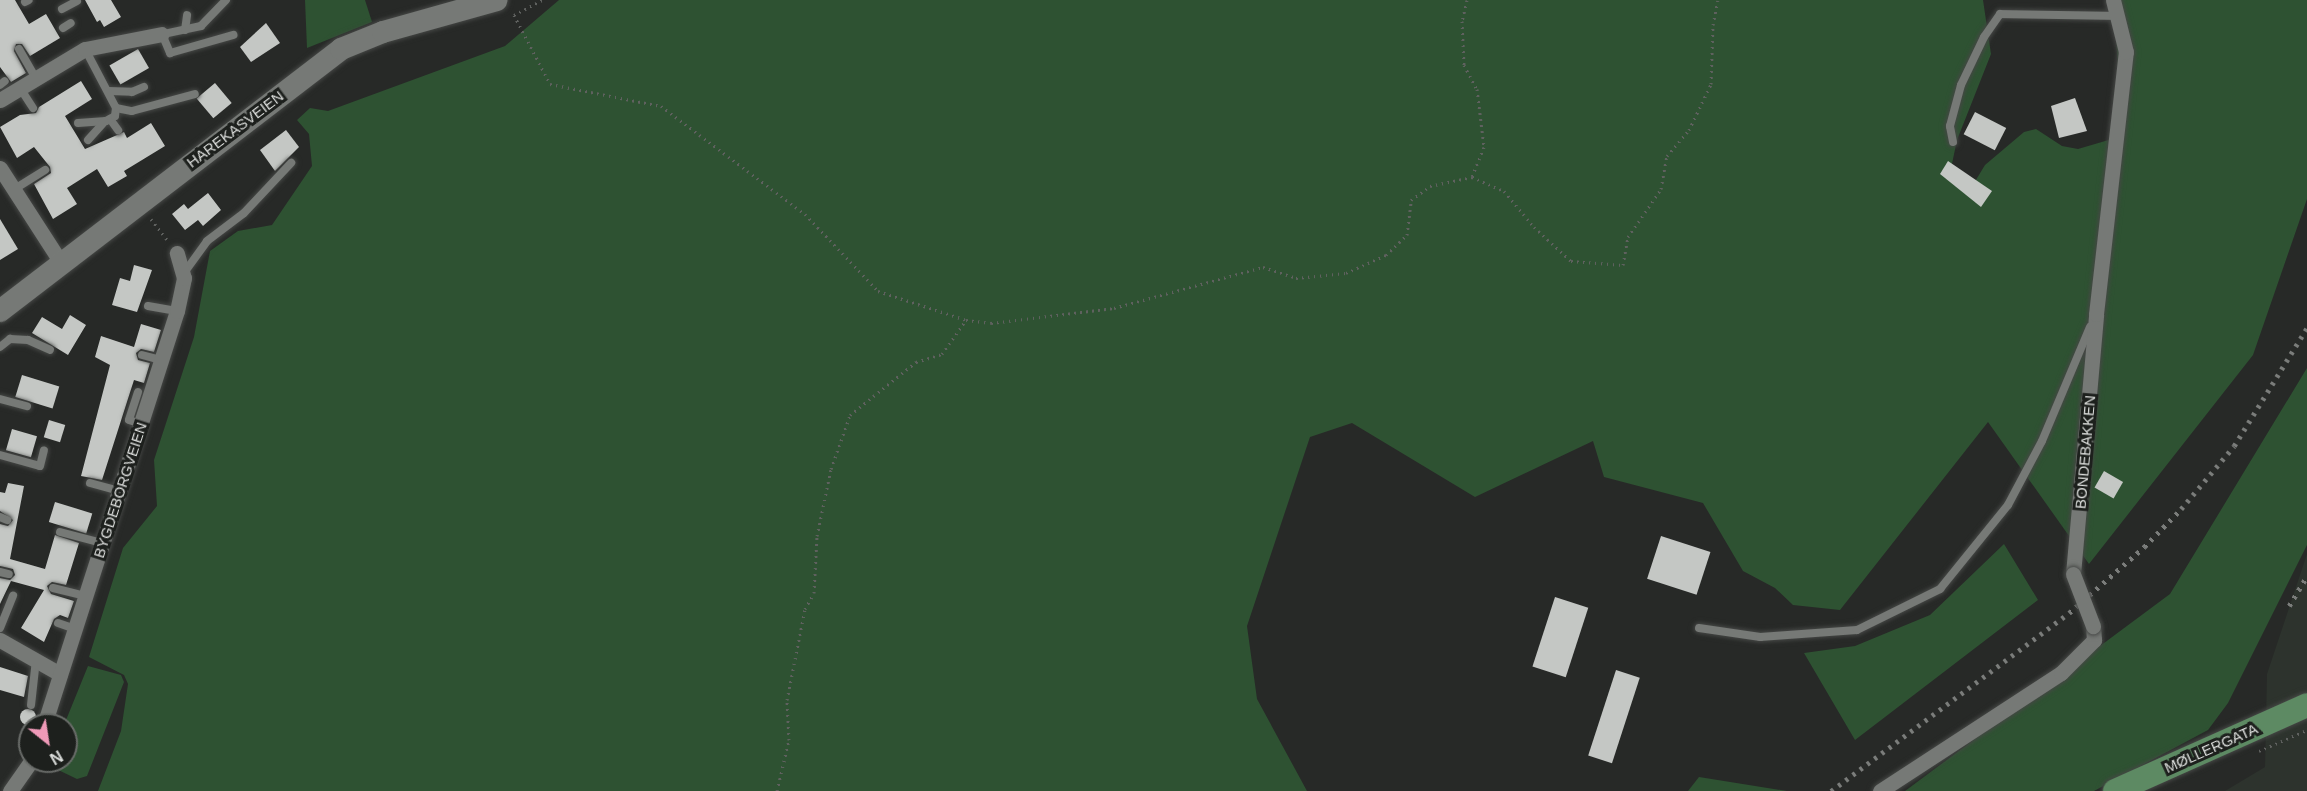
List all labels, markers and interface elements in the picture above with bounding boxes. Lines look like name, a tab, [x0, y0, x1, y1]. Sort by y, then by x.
street label: HAREKASVEIEN	[183, 87, 287, 171]
street label: BONDEBAKKEN	[2071, 394, 2099, 510]
street label: BYGDEBORGVEIEN	[90, 420, 150, 560]
north arrow	[18, 713, 78, 773]
street label: MØLLERGATA	[2162, 719, 2260, 777]
text: N	[47, 747, 66, 768]

